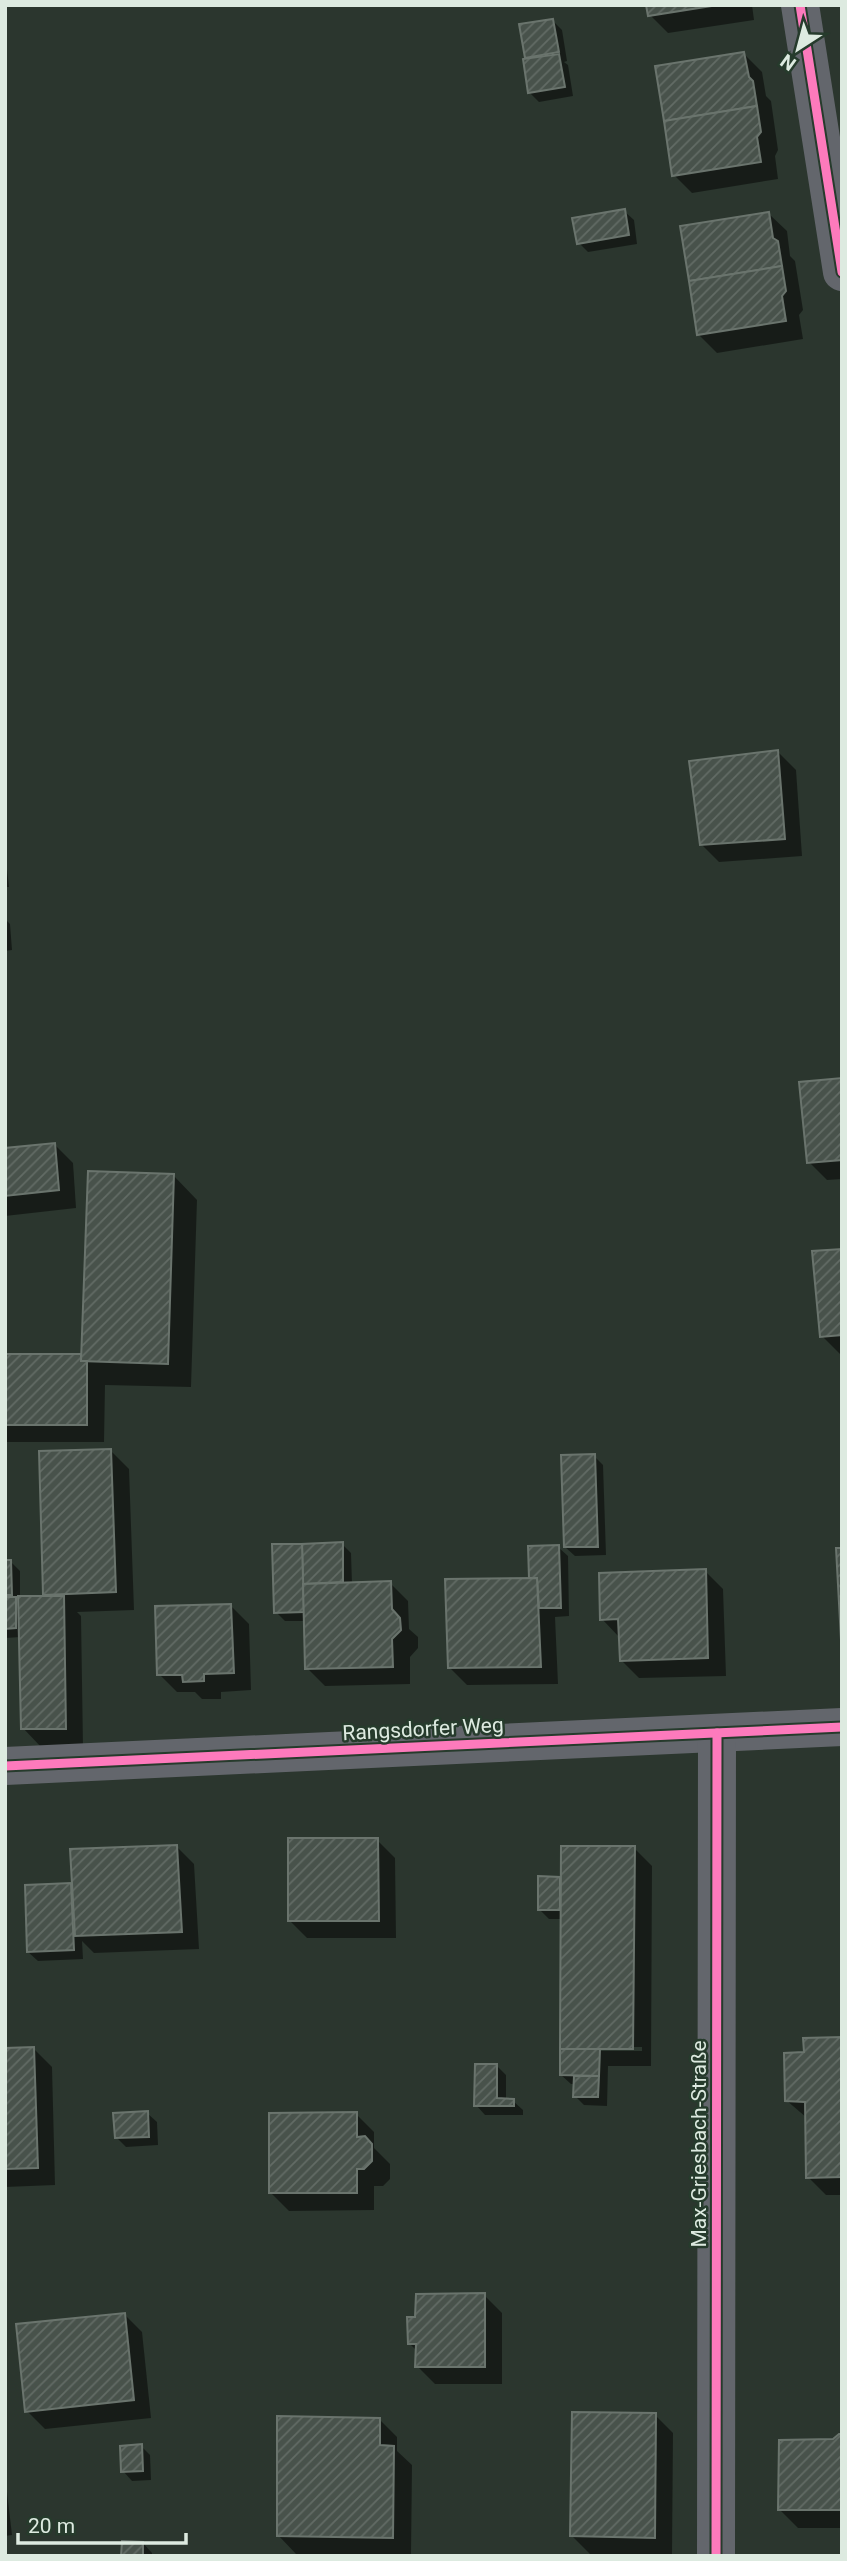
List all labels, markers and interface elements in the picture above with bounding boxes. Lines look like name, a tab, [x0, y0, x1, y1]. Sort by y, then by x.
north arrow	[763, 14, 833, 84]
text: N	[776, 49, 800, 76]
street label: Rangsdorfer Weg	[342, 1713, 504, 1745]
street label: Max-Griesbach-Straße	[687, 2040, 711, 2248]
scale bar	[18, 2502, 186, 2546]
text: 20 m	[28, 2514, 75, 2538]

